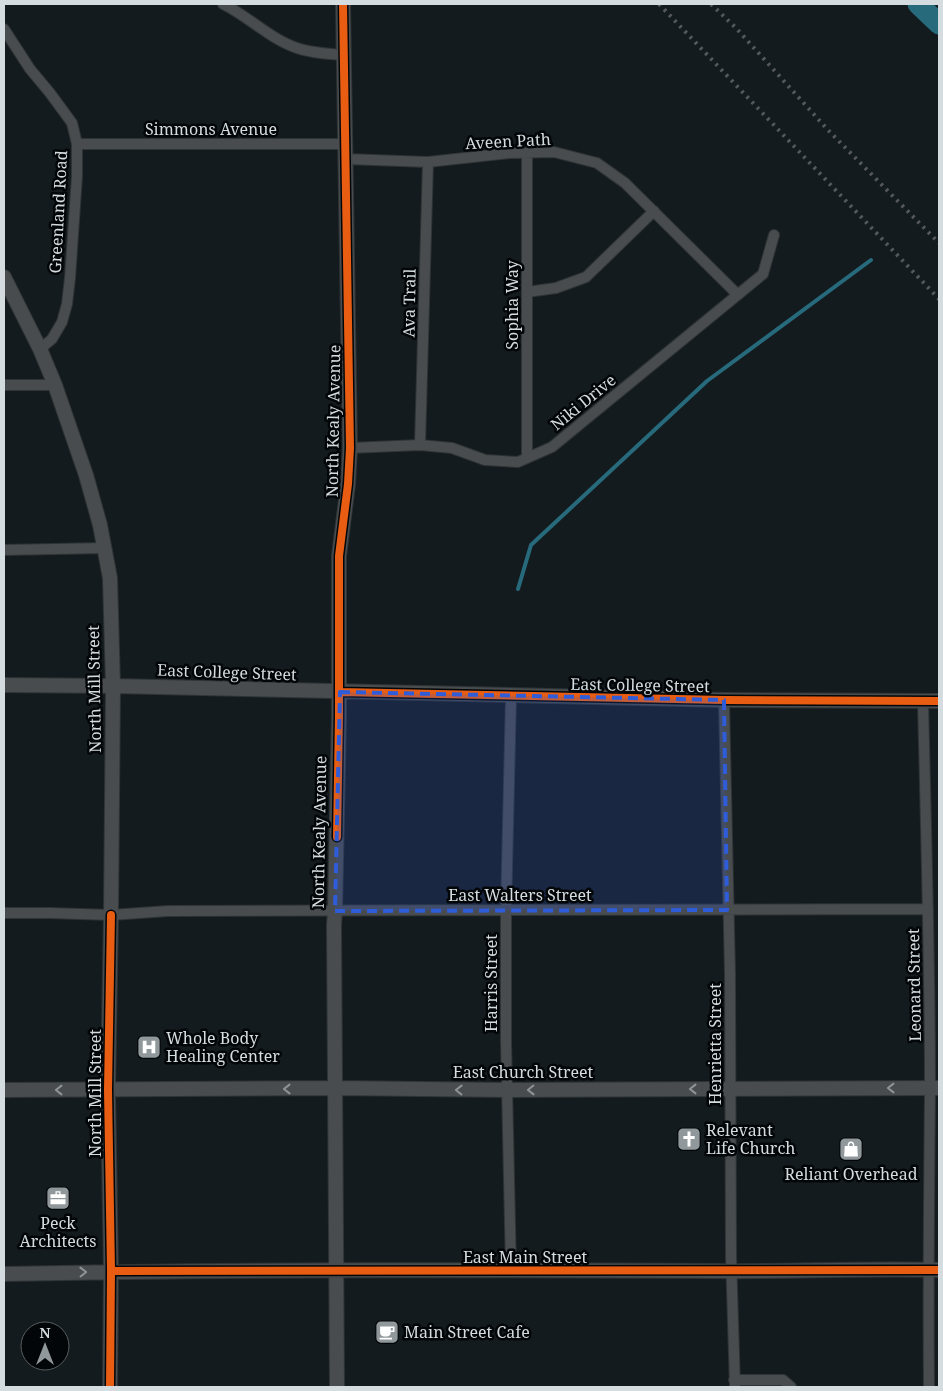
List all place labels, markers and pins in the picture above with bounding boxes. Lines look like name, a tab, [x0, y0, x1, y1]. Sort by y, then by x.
place label: Whole Body Healing Center	[166, 1027, 280, 1067]
hospital icon: Whole Body Healing Center	[136, 1034, 162, 1060]
place label: Relevant Life Church	[706, 1119, 795, 1159]
church icon: Relevant Life Church	[676, 1126, 702, 1152]
shop icon: Reliant Overhead	[838, 1136, 864, 1162]
place label: Reliant Overhead	[784, 1163, 918, 1185]
office icon: Peck Architects	[45, 1185, 71, 1211]
place label: Peck Architects	[20, 1212, 96, 1252]
cafe icon: Main Street Cafe	[374, 1319, 400, 1345]
place label: Main Street Cafe	[404, 1321, 530, 1343]

